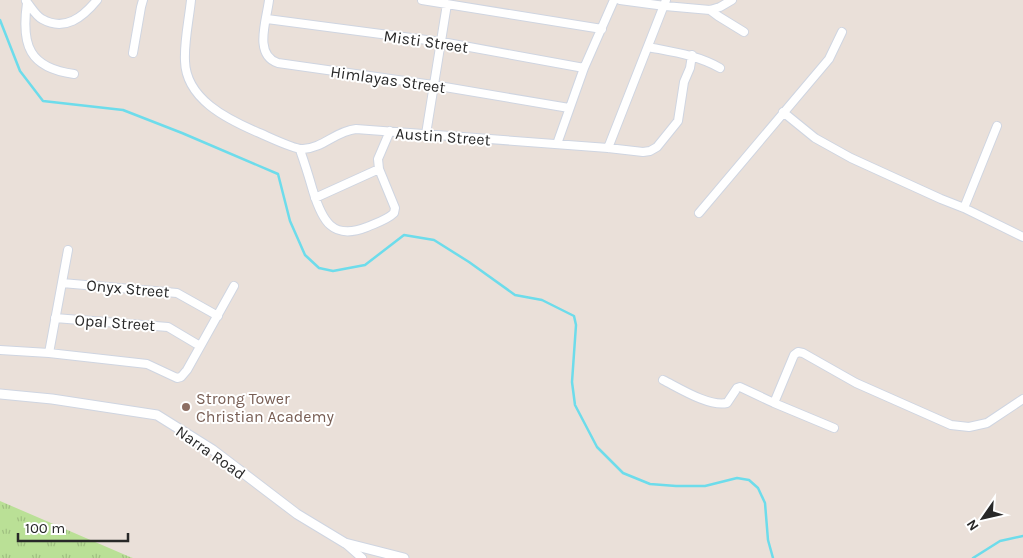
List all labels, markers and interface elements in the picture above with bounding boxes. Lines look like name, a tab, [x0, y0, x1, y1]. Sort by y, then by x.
street label: Misti Street	[382, 26, 469, 57]
street label: Himlayas Street	[329, 62, 447, 97]
street label: Austin Street	[395, 124, 491, 149]
street label: Onyx Street	[86, 275, 170, 302]
street label: Opal Street	[74, 310, 156, 335]
place label: Strong Tower Christian Academy	[196, 389, 334, 426]
marker: Strong Tower Christian Academy	[180, 401, 192, 413]
street label: Narra Road	[172, 421, 249, 483]
north arrow	[958, 493, 1008, 543]
scale bar	[18, 510, 128, 542]
text: N	[963, 516, 982, 534]
text: 100 m	[25, 519, 65, 537]

